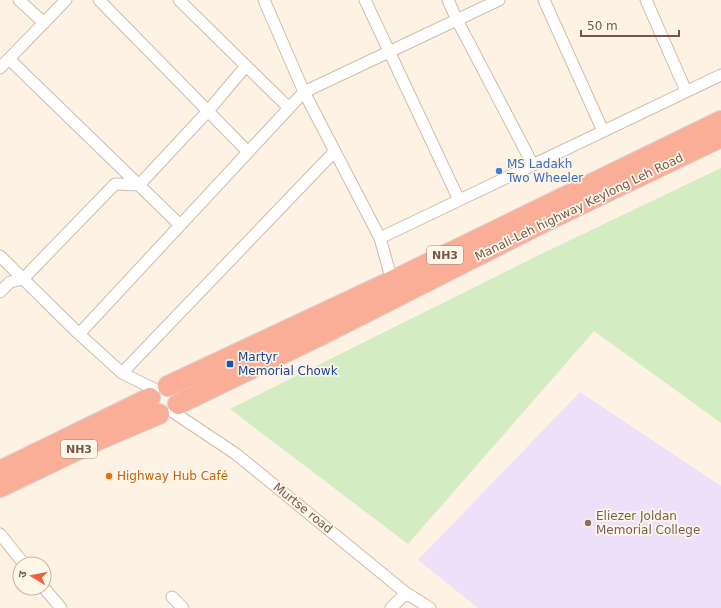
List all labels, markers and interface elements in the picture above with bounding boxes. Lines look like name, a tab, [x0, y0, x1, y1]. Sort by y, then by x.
scale bar	[581, 12, 679, 38]
text: 50 m	[587, 19, 618, 33]
street label: Manali-Leh highway Keylong Leh Road	[473, 150, 685, 264]
place label: MS Ladakh Two Wheeler	[506, 157, 583, 185]
marker: MS Ladakh Two Wheeler	[494, 166, 504, 176]
road number: NH3	[427, 246, 463, 264]
place label: Martyr Memorial Chowk	[238, 350, 338, 378]
marker: Martyr Memorial Chowk	[225, 359, 235, 369]
road number: NH3	[61, 440, 97, 458]
place label: Highway Hub Café	[117, 469, 228, 483]
marker: Highway Hub Café	[104, 471, 114, 481]
street label: Murtse road	[271, 480, 335, 536]
place label: Eliezer Joldan Memorial College	[596, 509, 700, 537]
marker: Eliezer Joldan Memorial College	[583, 518, 593, 528]
north arrow	[12, 556, 52, 596]
text: उ	[16, 569, 30, 579]

